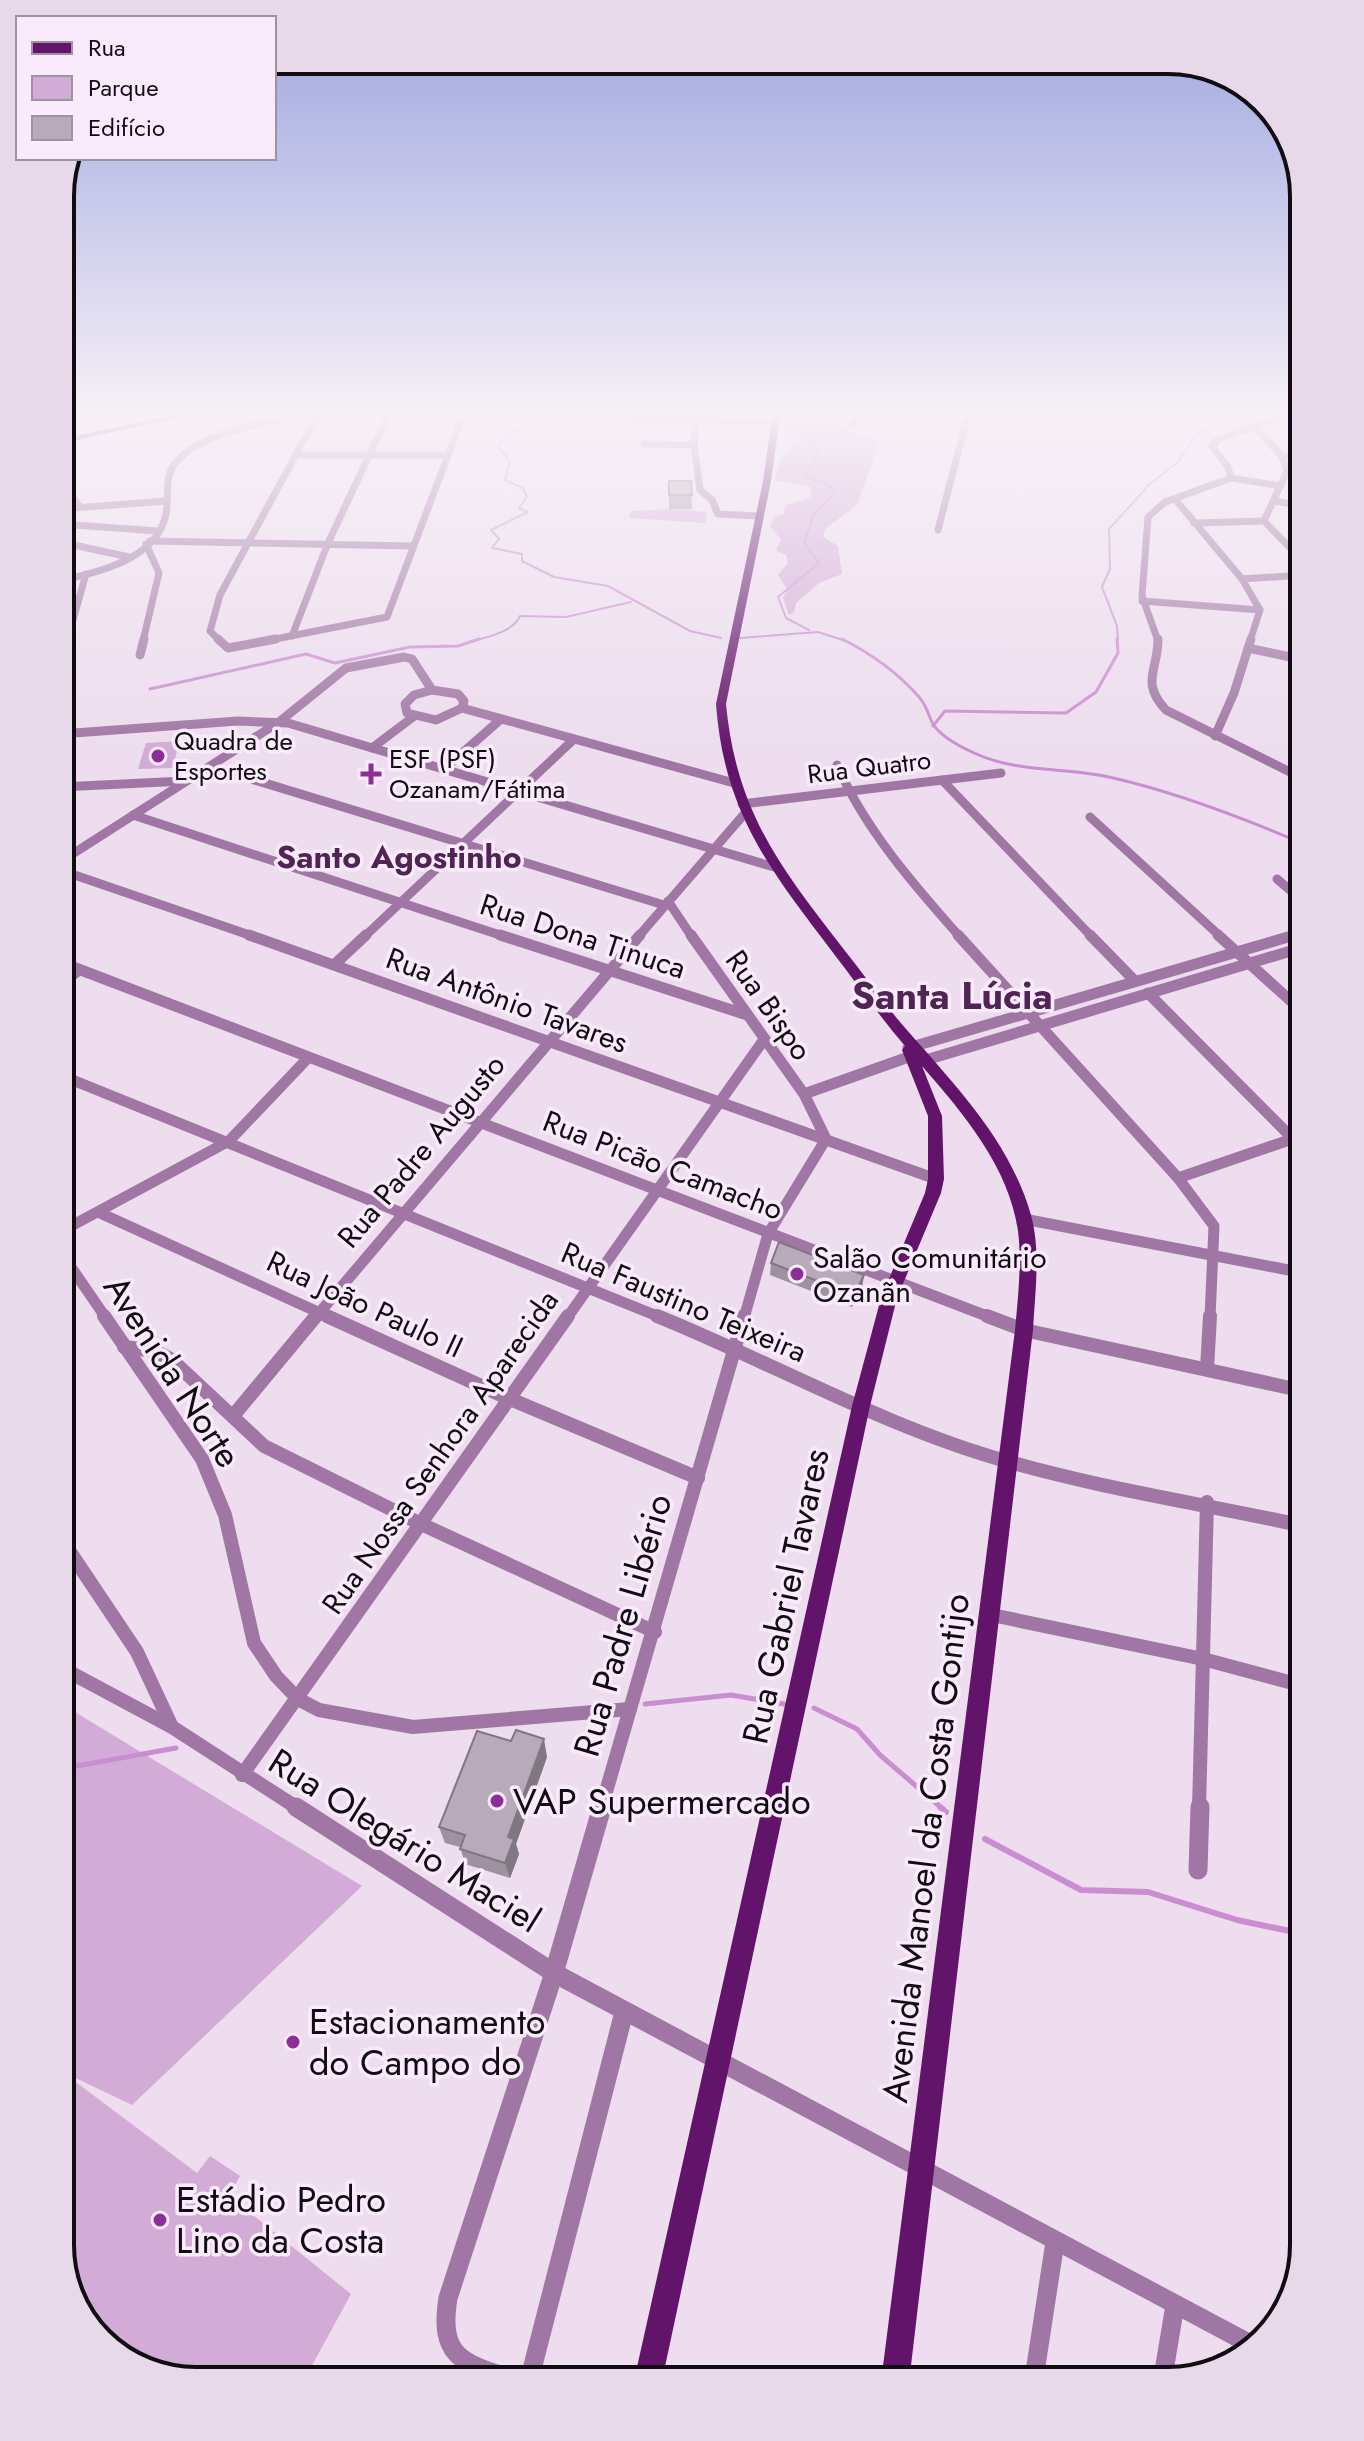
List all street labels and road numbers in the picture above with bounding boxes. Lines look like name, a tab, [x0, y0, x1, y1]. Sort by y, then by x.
street label: Rua Quatro	[805, 741, 933, 793]
street label: Rua Dona Tinuca	[475, 882, 691, 990]
street label: Rua Antônio Tavares	[380, 936, 634, 1064]
street label: Rua Bispo	[715, 941, 823, 1069]
street label: Rua Padre Augusto	[327, 1045, 515, 1257]
street label: Rua Picão Camacho	[537, 1099, 789, 1231]
street label: Rua Faustino Teixeira	[555, 1231, 813, 1373]
street label: Rua João Paulo II	[260, 1240, 470, 1368]
street label: Avenida Norte	[91, 1265, 255, 1477]
street label: Rua Nossa Senhora Aparecida	[311, 1281, 569, 1623]
street label: Rua Gabriel Tavares	[728, 1444, 842, 1748]
street label: Rua Padre Libério	[560, 1488, 684, 1762]
street label: Avenida Manoel da Costa Gontijo	[868, 1590, 982, 2106]
street label: Rua Olegário Maciel	[259, 1735, 551, 1945]

